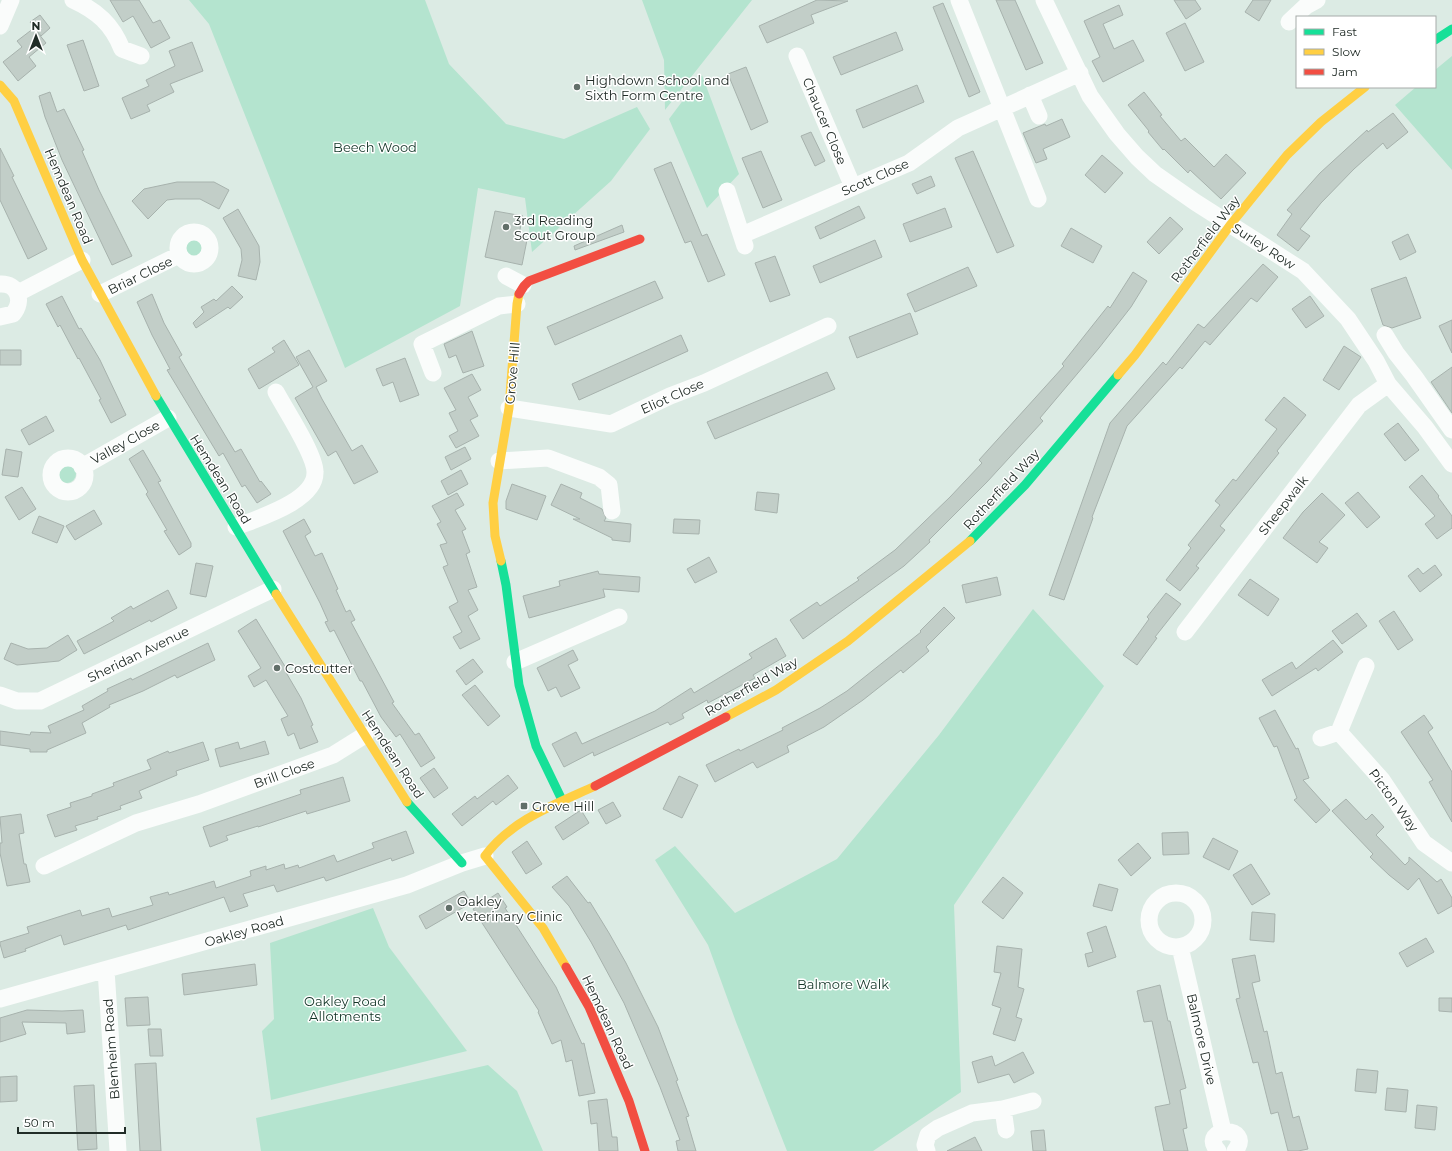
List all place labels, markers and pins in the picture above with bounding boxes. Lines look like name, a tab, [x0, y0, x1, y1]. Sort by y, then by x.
place label: Highdown School and Sixth Form Centre	[585, 72, 730, 103]
marker: Highdown School and Sixth Form Centre	[572, 82, 582, 92]
place label: 3rd Reading Scout Group	[514, 212, 596, 243]
marker: 3rd Reading Scout Group	[501, 222, 511, 232]
place label: Costcutter	[285, 660, 353, 676]
marker: Costcutter	[272, 663, 282, 673]
place label: Grove Hill	[532, 798, 594, 814]
marker: Grove Hill	[519, 801, 529, 811]
place label: Oakley Veterinary Clinic	[457, 893, 563, 924]
marker: Oakley Veterinary Clinic	[444, 903, 454, 913]

